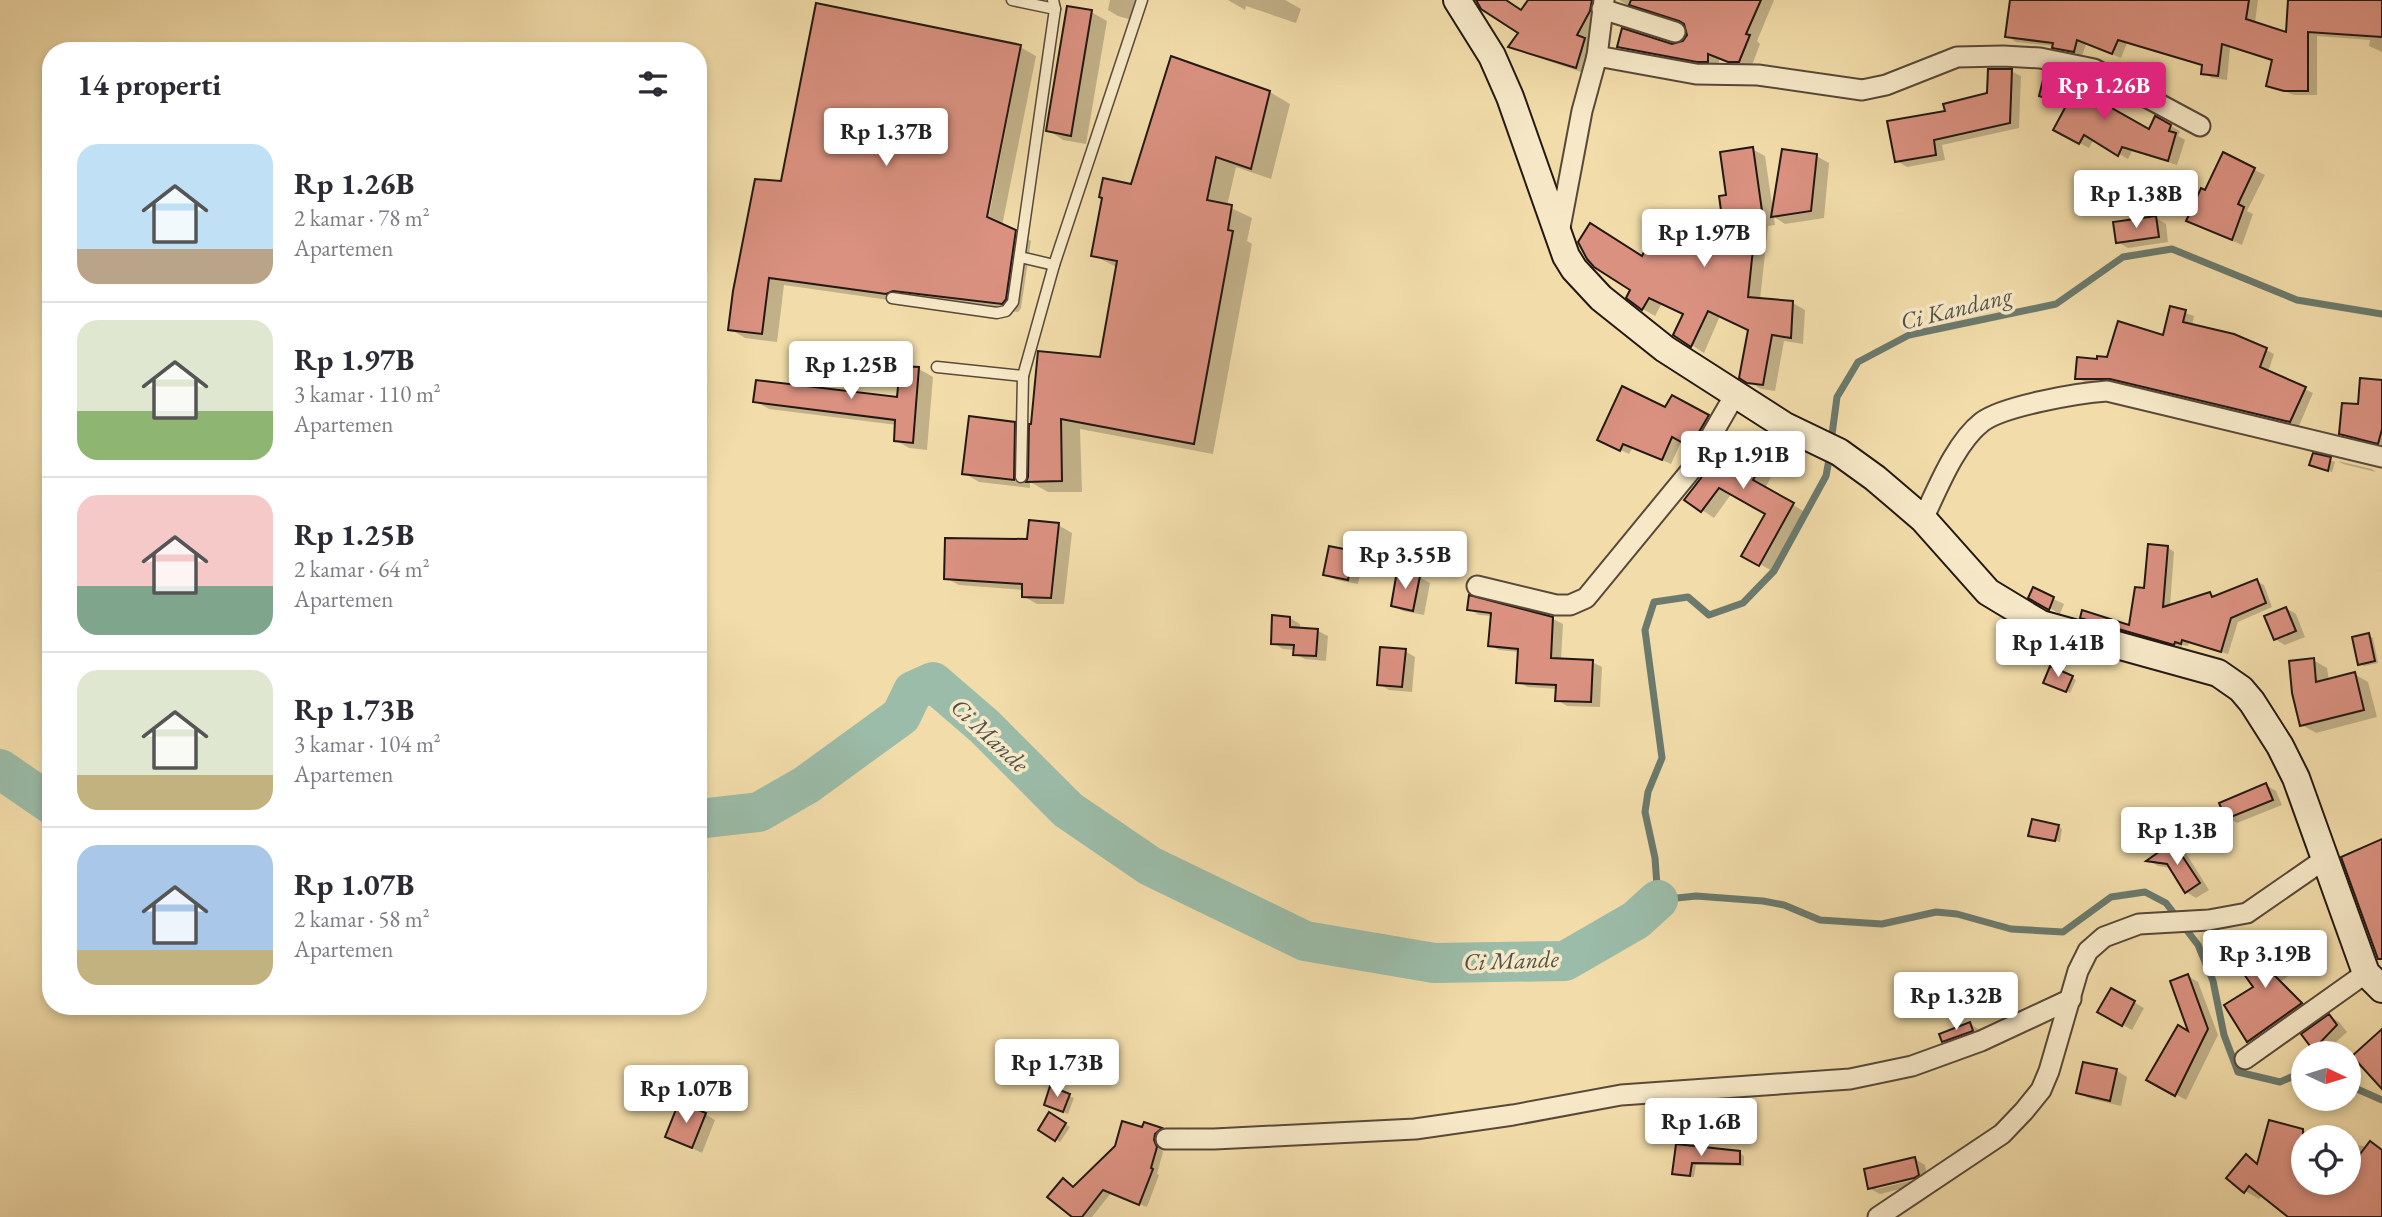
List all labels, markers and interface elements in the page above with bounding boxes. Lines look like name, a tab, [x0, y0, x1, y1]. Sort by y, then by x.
pin: Rp 1.26B	[2032, 62, 2176, 122]
text: 14 properti	[77, 65, 221, 104]
icon: filters	[634, 65, 672, 103]
text: Rp 1.26B	[2058, 70, 2150, 100]
pin: Rp 1.37B	[814, 108, 958, 168]
text: Rp 1.37B	[840, 116, 932, 146]
text: Rp 1.26B	[294, 164, 414, 203]
pin: Rp 1.38B	[2064, 170, 2208, 230]
icon: home	[133, 172, 217, 256]
text: Rp 1.38B	[2090, 178, 2182, 208]
text: 2 kamar · 78 m²	[294, 203, 430, 233]
pin: Rp 1.97B	[1632, 210, 1776, 269]
text: Rp 1.97B	[1658, 217, 1750, 247]
text: Apartemen	[294, 233, 393, 263]
water label: Ci Kandang	[1897, 279, 2016, 337]
text: Rp 1.97B	[294, 340, 414, 379]
pin: Rp 1.25B	[779, 342, 923, 401]
icon: home	[133, 348, 217, 432]
text: Rp 1.25B	[805, 349, 897, 379]
text: 3 kamar · 110 m²	[294, 379, 441, 409]
text: Apartemen	[294, 409, 393, 439]
pin: Rp 1.91B	[1671, 432, 1815, 491]
text: Rp 1.91B	[1697, 439, 1789, 469]
text: Rp 1.25B	[294, 515, 414, 554]
icon: home	[133, 523, 217, 607]
pin: Rp 3.55B	[1333, 532, 1477, 591]
text: Rp 3.55B	[1359, 539, 1451, 569]
text: 2 kamar · 64 m²	[294, 554, 430, 584]
text: Apartemen	[294, 584, 393, 614]
pin: Rp 1.41B	[1986, 620, 2130, 679]
text: Rp 1.41B	[2012, 627, 2104, 657]
text: Rp 1.73B	[294, 690, 414, 729]
water label: Ci Mande	[945, 691, 1036, 779]
icon: home	[133, 698, 217, 782]
text: 3 kamar · 104 m²	[294, 729, 441, 759]
text: Apartemen	[294, 759, 393, 789]
pin: Rp 1.3B	[2112, 808, 2242, 867]
text: Rp 1.3B	[2137, 815, 2217, 845]
text: Rp 1.07B	[294, 865, 414, 904]
icon: home	[133, 873, 217, 957]
text: 2 kamar · 58 m²	[294, 904, 430, 934]
pin: Rp 3.19B	[2193, 930, 2337, 990]
text: Apartemen	[294, 934, 393, 964]
text: Rp 3.19B	[2219, 938, 2311, 968]
water label: Ci Mande	[1463, 943, 1560, 977]
pin: Rp 1.32B	[1884, 972, 2028, 1032]
text: Rp 1.32B	[1910, 980, 2002, 1010]
pin: Rp 1.73B	[985, 1040, 1129, 1099]
north arrow	[2291, 1041, 2361, 1111]
map controls	[2291, 1041, 2361, 1195]
text: Rp 1.73B	[1011, 1047, 1103, 1077]
pin: Rp 1.07B	[614, 1066, 758, 1125]
text: Rp 1.07B	[640, 1073, 732, 1103]
pin: Rp 1.6B	[1636, 1098, 1766, 1158]
text: Rp 1.6B	[1661, 1106, 1741, 1136]
button: locate	[2291, 1125, 2361, 1195]

